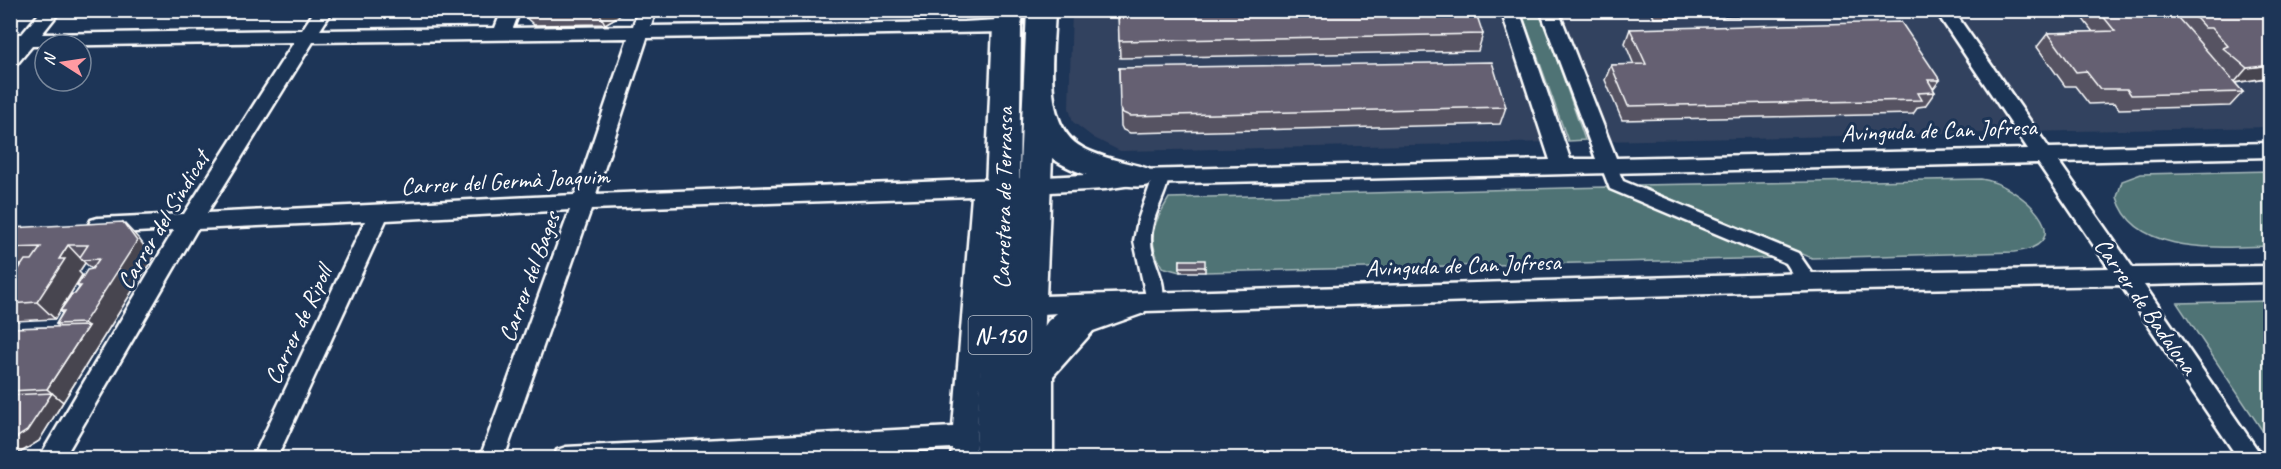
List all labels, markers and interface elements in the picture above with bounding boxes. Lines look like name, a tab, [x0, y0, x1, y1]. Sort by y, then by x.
north arrow	[33, 33, 93, 93]
text: N	[38, 50, 61, 67]
street label: Carretera de Terrassa	[986, 106, 1020, 289]
street label: Avinguda de Can Jofresa	[1841, 112, 2039, 148]
street label: Carrer del Sindicat	[110, 143, 218, 295]
street label: Carrer del Germà Joaquim	[400, 160, 611, 201]
street label: Carrer del Bages	[492, 205, 567, 346]
street label: Carrer de Badalona	[2088, 232, 2205, 381]
street label: Avinguda de Can Jofresa	[1365, 247, 1563, 283]
street label: Carrer de Ripoll	[257, 257, 340, 389]
road number: N-150	[968, 316, 1032, 354]

